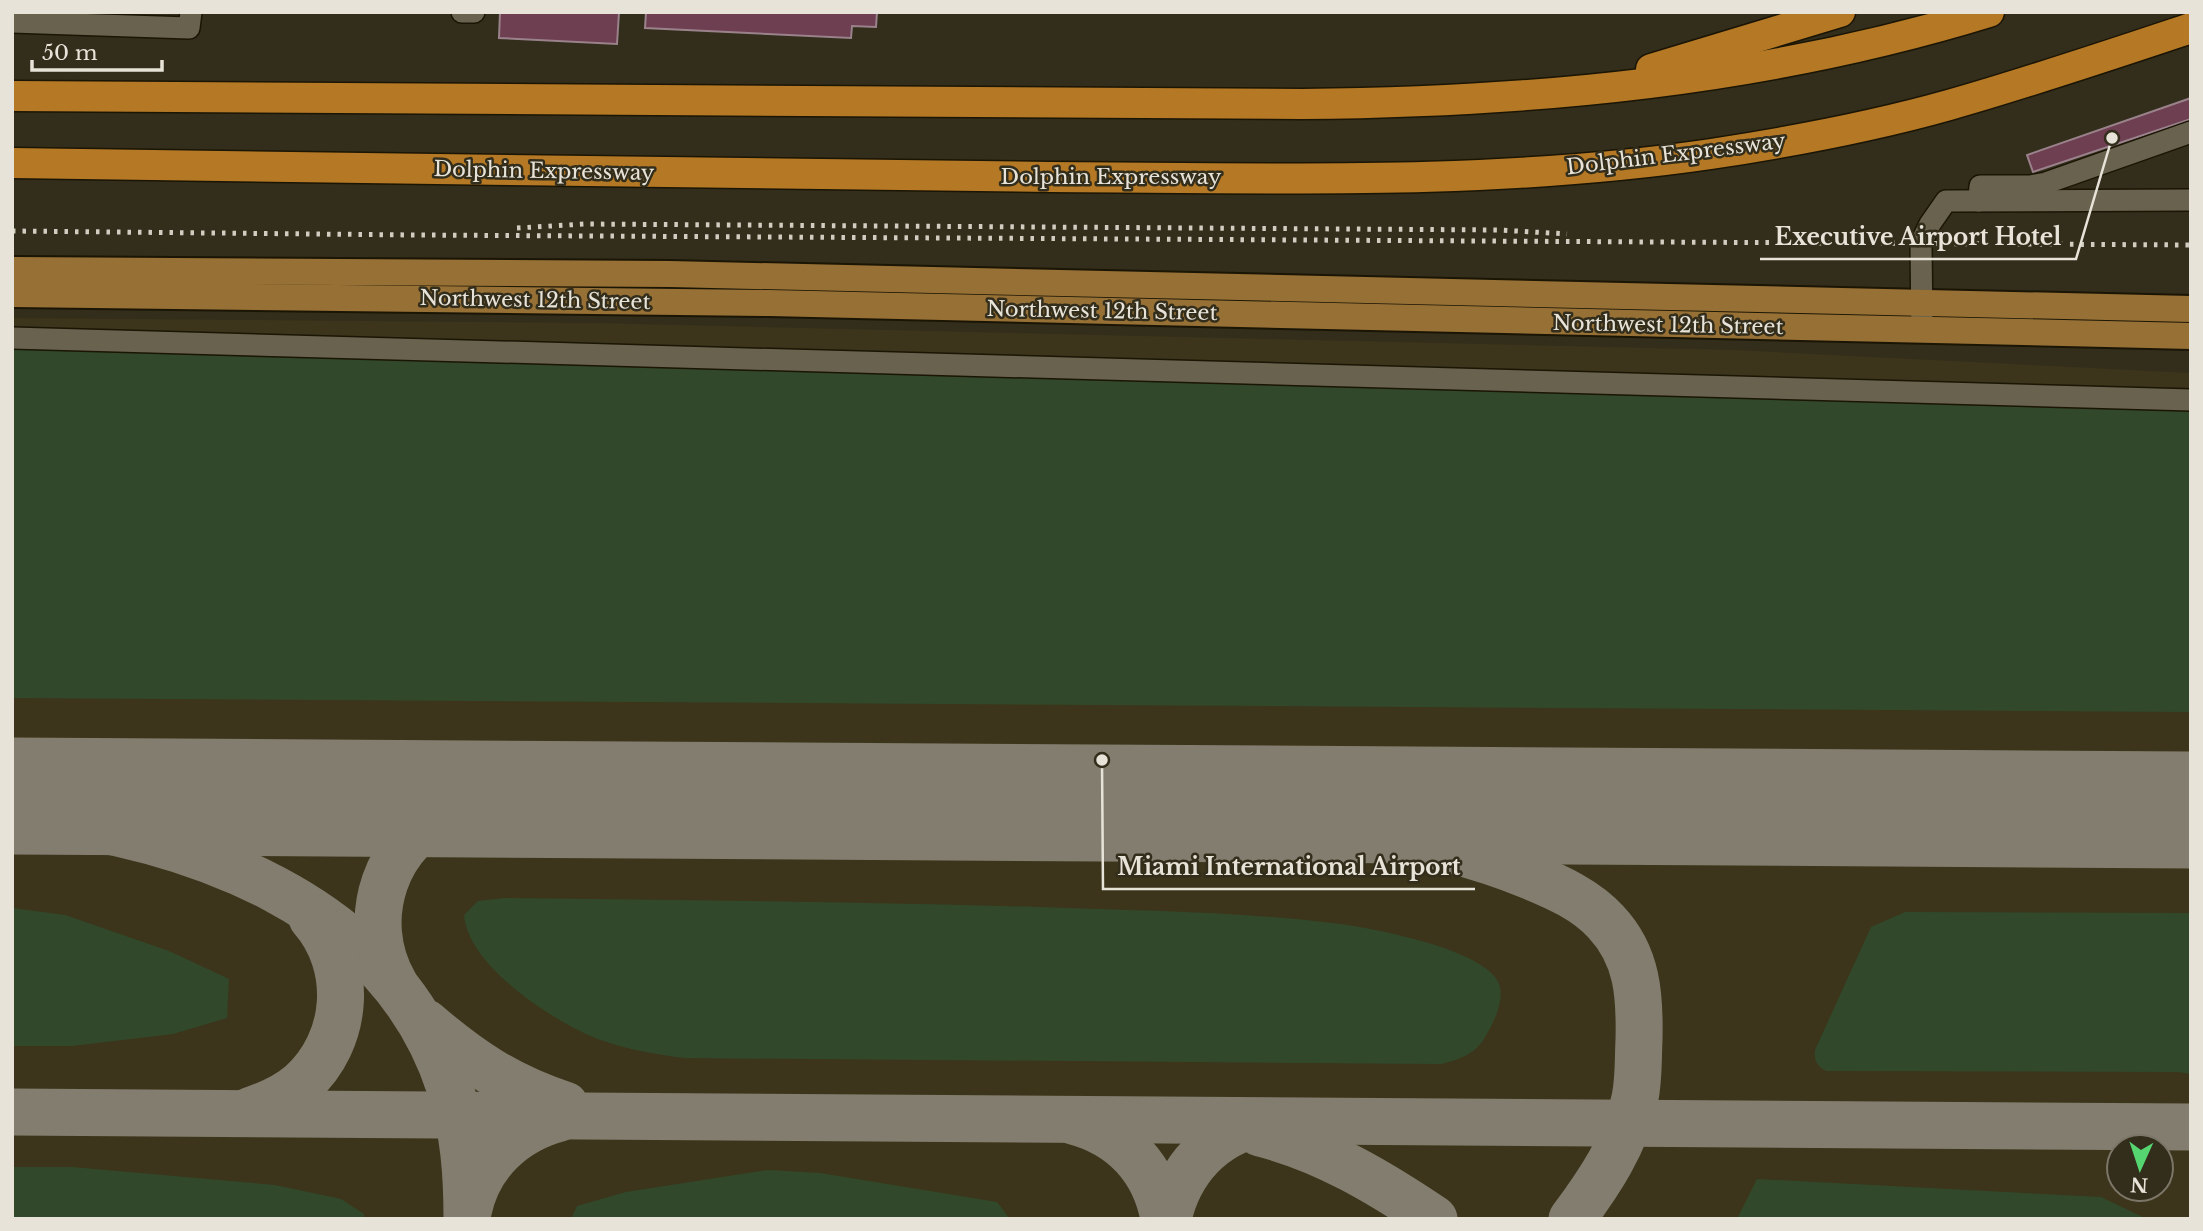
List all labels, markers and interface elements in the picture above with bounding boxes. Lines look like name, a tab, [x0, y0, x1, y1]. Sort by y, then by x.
scale bar	[32, 28, 161, 72]
text: 50 m	[42, 40, 98, 66]
street label: Dolphin Expressway	[1565, 128, 1788, 180]
street label: Dolphin Expressway	[433, 156, 655, 186]
street label: Dolphin Expressway	[1001, 164, 1222, 190]
callout: Executive Airport Hotel	[1760, 215, 2076, 259]
text: Executive Airport Hotel	[1775, 223, 2061, 251]
street label: Northwest 12th Street	[419, 285, 651, 315]
street label: Northwest 12th Street	[986, 296, 1218, 326]
street label: Northwest 12th Street	[1552, 310, 1784, 340]
callout: Miami International Airport	[1103, 845, 1475, 889]
text: Miami International Airport	[1117, 853, 1461, 881]
north arrow	[2105, 1133, 2175, 1203]
text: N	[2129, 1173, 2149, 1196]

